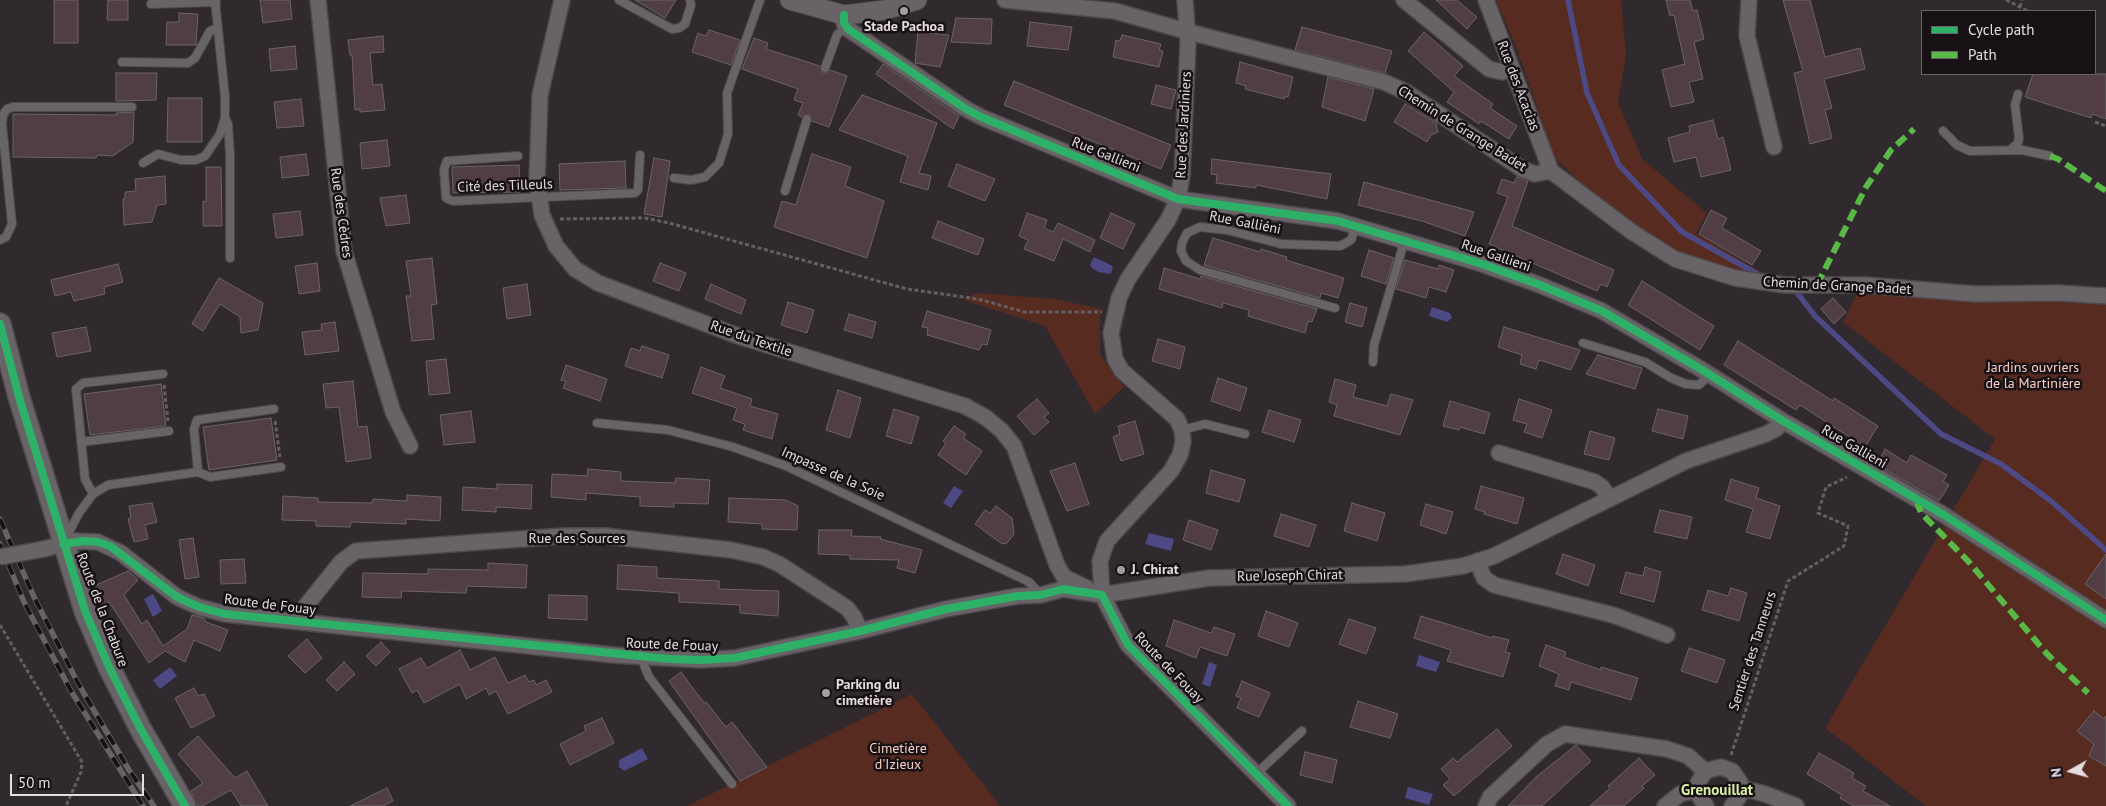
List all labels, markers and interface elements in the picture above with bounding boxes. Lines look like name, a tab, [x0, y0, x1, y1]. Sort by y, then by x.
marker: Stade Pachoa	[898, 5, 910, 17]
legend	[1921, 10, 2096, 75]
place label: Stade Pachoa	[864, 19, 944, 35]
text: Cycle path	[1968, 20, 2034, 39]
street label: Rue des Acacias	[1493, 39, 1543, 133]
text: Path	[1968, 45, 1997, 64]
street label: Rue des Jardiniers	[1173, 71, 1195, 179]
street label: Chemin de Grange Badet	[1395, 83, 1529, 175]
street label: Rue Gallieni	[1069, 134, 1143, 176]
street label: Rue des Cèdres	[326, 167, 356, 259]
street label: Cité des Tilleuls	[457, 176, 553, 196]
street label: Rue Galliéni	[1208, 208, 1282, 238]
street label: Rue Gallieni	[1459, 236, 1533, 276]
street label: Chemin de Grange Badet	[1762, 274, 1912, 298]
street label: Rue du Textile	[708, 317, 794, 361]
park label: Jardins ouvriers de la Martinière	[1985, 360, 2081, 392]
street label: Rue Gallieni	[1818, 422, 1890, 472]
street label: Impasse de la Soie	[779, 444, 887, 504]
street label: Rue des Sources	[528, 531, 626, 547]
street label: Route de la Chabure	[72, 551, 132, 669]
place label: J. Chirat	[1131, 562, 1179, 578]
marker: J. Chirat	[1115, 564, 1127, 576]
street label: Rue Joseph Chirat	[1237, 567, 1343, 585]
street label: Sentier des Tanneurs	[1726, 589, 1780, 713]
street label: Route de Fouay	[223, 591, 317, 619]
street label: Route de Fouay	[1131, 629, 1207, 707]
street label: Route de Fouay	[626, 635, 718, 655]
place label: Parking du cimetière	[836, 677, 900, 710]
marker: Parking du cimetière	[820, 687, 832, 699]
park label: Cimetière d'Izieux	[869, 741, 927, 774]
north arrow	[2046, 746, 2096, 796]
scale bar	[12, 764, 146, 796]
text: N	[2047, 767, 2066, 778]
text: 50 m	[18, 773, 51, 792]
district label: Grenouillat	[1681, 782, 1753, 800]

